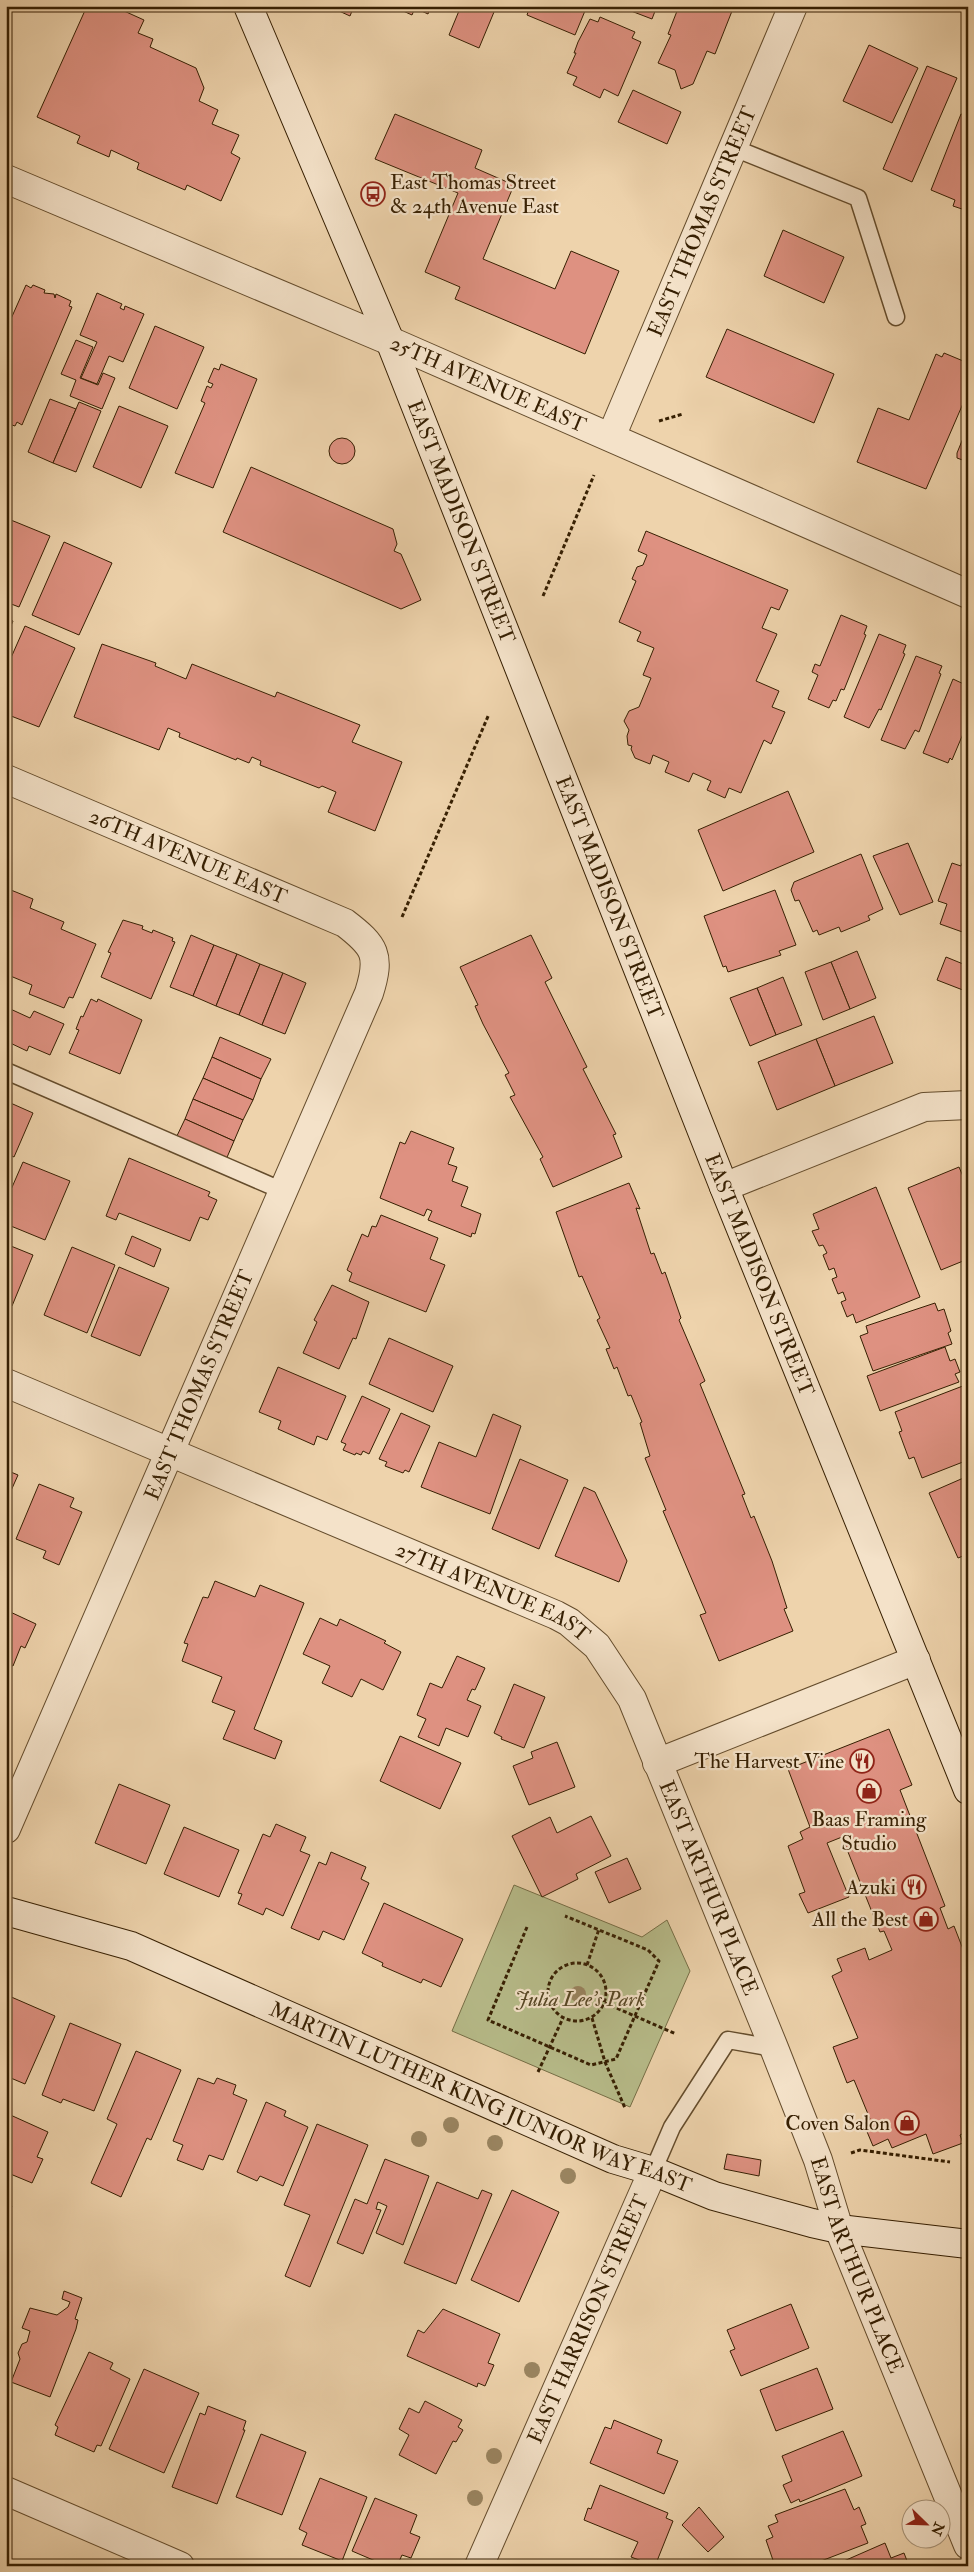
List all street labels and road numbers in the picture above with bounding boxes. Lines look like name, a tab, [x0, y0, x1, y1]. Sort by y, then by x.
street label: EAST THOMAS STREET	[642, 102, 763, 341]
street label: 25TH AVENUE EAST	[386, 330, 590, 439]
street label: EAST MADISON STREET	[401, 396, 521, 648]
street label: EAST MADISON STREET	[549, 772, 669, 1023]
street label: 26TH AVENUE EAST	[85, 803, 291, 911]
street label: EAST MADISON STREET	[698, 1150, 820, 1400]
street label: EAST THOMAS STREET	[139, 1266, 260, 1504]
street label: 27TH AVENUE EAST	[392, 1536, 596, 1648]
street label: EAST ARTHUR PLACE	[653, 1777, 764, 1999]
street label: MARTIN LUTHER KING JUNIOR WAY EAST	[265, 1996, 696, 2200]
street label: EAST ARTHUR PLACE	[804, 2153, 909, 2377]
street label: EAST HARRISON STREET	[522, 2190, 655, 2448]

